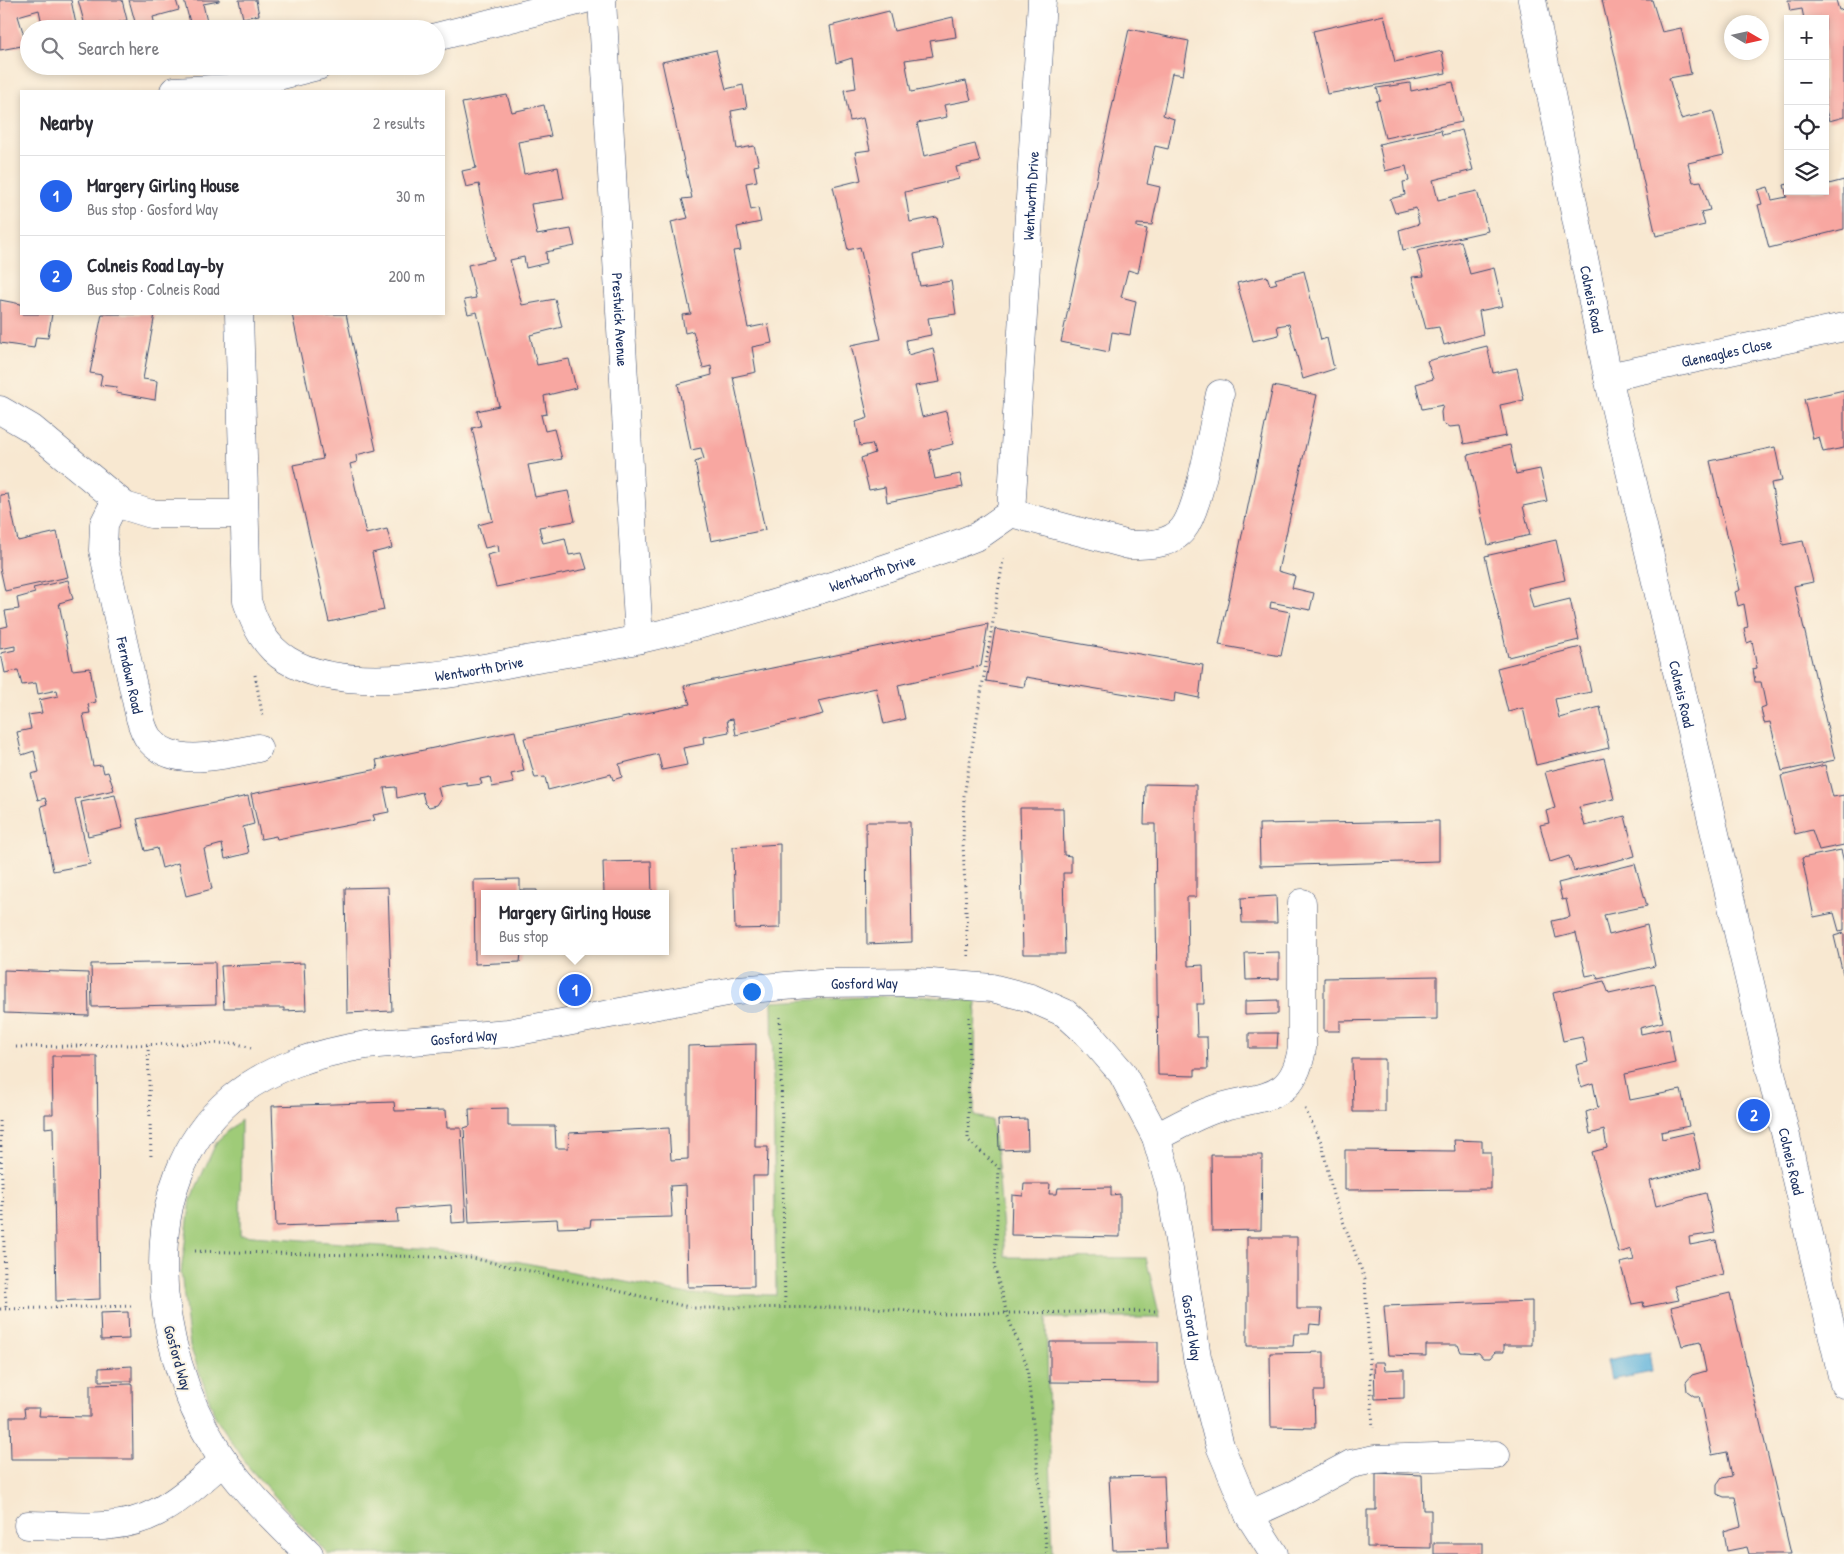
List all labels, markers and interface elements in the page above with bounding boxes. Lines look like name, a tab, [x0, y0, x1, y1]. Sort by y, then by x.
north arrow	[1724, 15, 1769, 60]
map controls	[1784, 15, 1829, 195]
button: +	[1784, 15, 1829, 60]
search box	[20, 20, 445, 75]
icon: search	[38, 34, 66, 62]
text: Search here	[78, 35, 159, 61]
button: −	[1784, 60, 1829, 105]
button: locate	[1784, 105, 1829, 150]
text: Nearby	[40, 108, 93, 137]
text: 2 results	[373, 112, 425, 134]
street label: Wentworth Drive	[1017, 150, 1043, 241]
button: layers	[1784, 150, 1829, 195]
text: Margery Girling House	[87, 172, 239, 198]
text: 1	[53, 185, 59, 207]
text: 30 m	[396, 185, 425, 207]
text: Bus stop · Gosford Way	[87, 198, 218, 220]
text: Colneis Road Lay-by	[87, 252, 224, 278]
street label: Colneis Road	[1575, 263, 1609, 335]
text: 2	[52, 265, 60, 287]
text: 200 m	[389, 265, 425, 287]
street label: Prestwick Avenue	[607, 272, 634, 367]
text: Bus stop · Colneis Road	[87, 278, 220, 300]
street label: Gleneagles Close	[1679, 332, 1773, 372]
street label: Wentworth Drive	[826, 549, 918, 597]
street label: Ferndown Road	[112, 634, 149, 716]
street label: Wentworth Drive	[434, 650, 525, 686]
street label: Colneis Road	[1664, 658, 1700, 730]
popup	[481, 890, 669, 955]
text: Margery Girling House	[499, 899, 651, 925]
text: Bus stop	[499, 925, 548, 947]
pin: 1	[559, 971, 591, 1009]
street label: Gosford Way	[831, 972, 898, 993]
your location	[739, 979, 765, 1005]
street label: Gosford Way	[430, 1023, 498, 1050]
pin: 2	[1738, 1096, 1770, 1134]
street label: Colneis Road	[1774, 1126, 1810, 1197]
street label: Gosford Way	[1177, 1293, 1208, 1363]
street label: Gosford Way	[159, 1323, 197, 1393]

